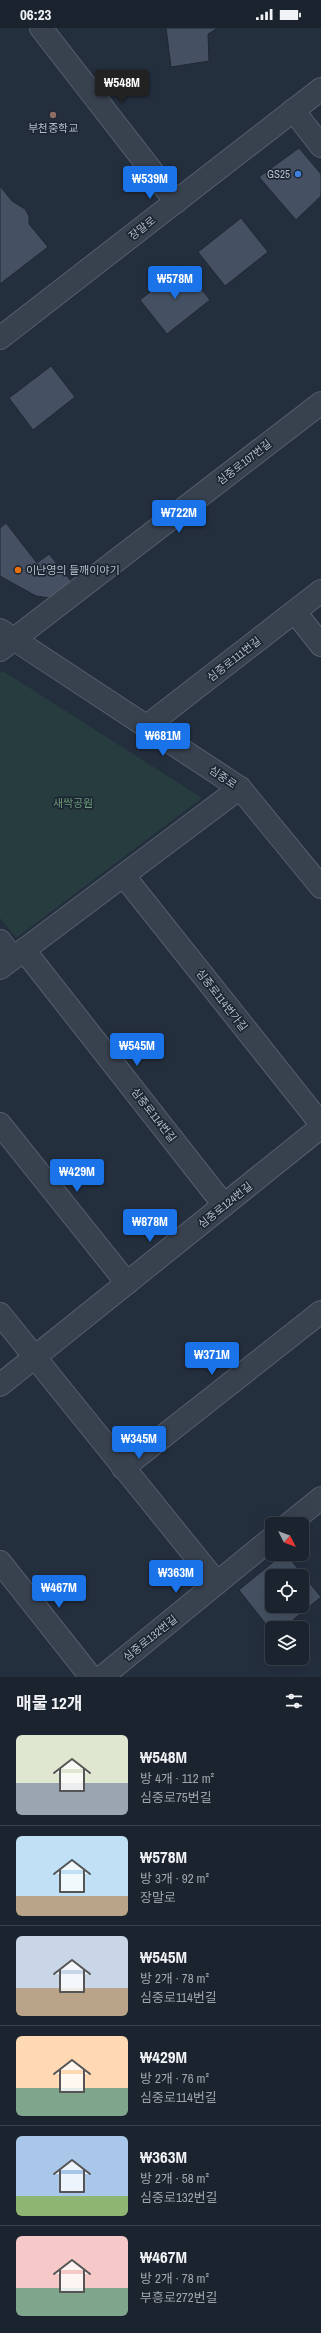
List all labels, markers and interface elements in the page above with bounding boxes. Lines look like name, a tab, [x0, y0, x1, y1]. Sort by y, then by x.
text: 06:23	[20, 4, 51, 25]
pin: ₩548M	[94, 70, 150, 104]
text: ₩548M	[104, 74, 140, 91]
marker: 부천중학교	[48, 110, 58, 120]
place label: 부천중학교	[28, 121, 78, 135]
pin: ₩539M	[122, 166, 178, 200]
place label: GS25	[267, 167, 290, 181]
marker: GS25	[293, 169, 303, 179]
text: ₩539M	[132, 170, 168, 187]
street label: 장말로	[126, 213, 158, 243]
pin: ₩578M	[147, 266, 203, 300]
text: ₩578M	[157, 270, 193, 287]
street label: 심중로107번길	[214, 436, 274, 488]
pin: ₩722M	[151, 500, 207, 534]
text: ₩722M	[161, 504, 197, 521]
place label: 이난영의 들깨이야기	[26, 563, 120, 577]
marker: 이난영의 들깨이야기	[13, 565, 23, 575]
street label: 심중로111번길	[204, 634, 264, 684]
pin: ₩681M	[135, 723, 191, 757]
text: ₩681M	[145, 727, 181, 744]
street label: 심중로	[206, 763, 240, 791]
park label: 새싹공원	[53, 796, 93, 810]
street label: 심중로114번가길	[193, 966, 251, 1034]
pin: ₩545M	[109, 1033, 165, 1067]
text: ₩545M	[119, 1037, 155, 1054]
street label: 심중로114번길	[128, 1085, 180, 1145]
pin: ₩429M	[49, 1159, 105, 1193]
text: ₩429M	[59, 1163, 95, 1180]
street label: 심중로124번길	[195, 1179, 255, 1231]
pin: ₩878M	[122, 1209, 178, 1243]
text: ₩878M	[132, 1213, 168, 1230]
pin: ₩371M	[184, 1342, 240, 1376]
text: ₩371M	[194, 1346, 230, 1363]
pin: ₩345M	[111, 1426, 167, 1460]
text: ₩345M	[121, 1430, 157, 1447]
north arrow	[265, 1517, 309, 1561]
map controls	[265, 1517, 309, 1665]
pin: ₩363M	[148, 1560, 204, 1594]
text: ₩363M	[158, 1564, 194, 1581]
button: locate	[265, 1569, 309, 1613]
pin: ₩467M	[31, 1575, 87, 1609]
text: ₩467M	[41, 1579, 77, 1596]
street label: 심중로132번길	[120, 1612, 180, 1664]
button: layers	[265, 1621, 309, 1665]
icon: filters	[283, 1690, 305, 1712]
text: 매물 12개	[16, 1691, 82, 1714]
text: ₩548M	[140, 1745, 187, 1768]
icon: home	[48, 1751, 96, 1799]
text: 방 4개 · 112 m²	[140, 1770, 214, 1787]
text: 심중로75번길	[140, 1789, 212, 1806]
text: ₩578M	[140, 1845, 187, 1868]
icon: home	[48, 1852, 96, 1900]
text: 방 3개 · 92 m²	[140, 1870, 209, 1887]
text: 장말로	[140, 1889, 176, 1906]
text: ₩545M	[140, 1945, 187, 1968]
icon: home	[48, 1952, 96, 2000]
text: 방 2개 · 78 m²	[140, 1970, 209, 1987]
text: 심중로114번길	[140, 1989, 217, 2006]
text: ₩429M	[140, 2045, 187, 2068]
icon: home	[48, 2052, 96, 2100]
text: 방 2개 · 76 m²	[140, 2070, 209, 2087]
text: 심중로114번길	[140, 2089, 217, 2106]
text: ₩363M	[140, 2145, 187, 2168]
icon: home	[48, 2152, 96, 2200]
text: 방 2개 · 58 m²	[140, 2170, 209, 2187]
text: 심중로132번길	[140, 2189, 218, 2206]
text: ₩467M	[140, 2245, 187, 2268]
icon: home	[48, 2252, 96, 2300]
text: 방 2개 · 78 m²	[140, 2270, 209, 2287]
text: 부흥로272번길	[140, 2289, 218, 2306]

